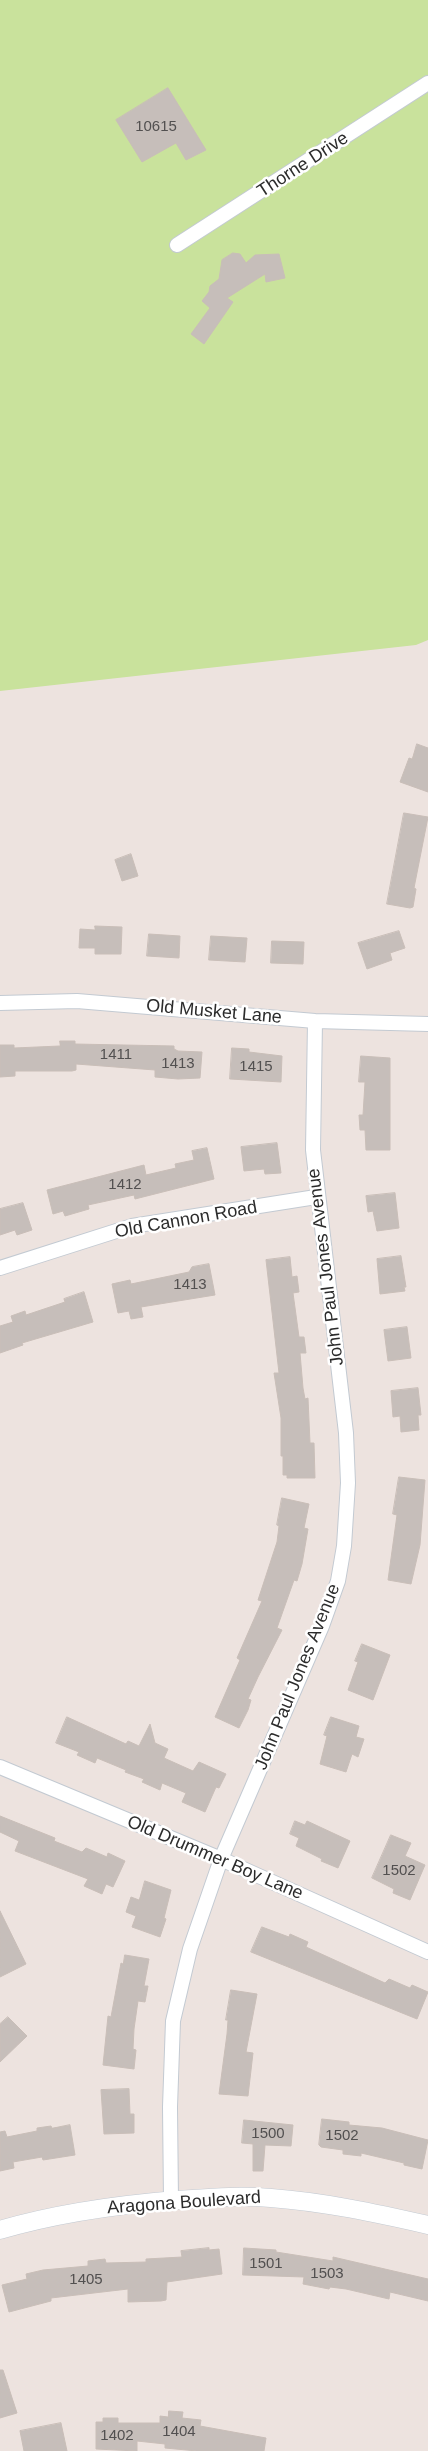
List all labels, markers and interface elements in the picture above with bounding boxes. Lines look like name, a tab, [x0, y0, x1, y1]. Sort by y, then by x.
house number: 10615	[135, 118, 177, 136]
street label: Thorne Drive	[253, 128, 353, 202]
street label: Old Musket Lane	[145, 995, 283, 1029]
house number: 1411	[100, 1046, 132, 1064]
house number: 1413	[161, 1055, 195, 1073]
house number: 1415	[239, 1058, 273, 1076]
street label: John Paul Jones Avenue	[303, 1167, 349, 1367]
house number: 1412	[108, 1176, 142, 1194]
street label: Old Cannon Road	[113, 1197, 259, 1243]
house number: 1413	[173, 1276, 207, 1294]
street label: John Paul Jones Avenue	[251, 1581, 345, 1773]
street label: Old Drummer Boy Lane	[124, 1811, 306, 1905]
house number: 1502	[382, 1862, 416, 1880]
house number: 1500	[251, 2125, 285, 2143]
house number: 1502	[325, 2127, 359, 2145]
street label: Aragona Boulevard	[106, 2187, 262, 2219]
house number: 1501	[249, 2255, 283, 2273]
house number: 1503	[310, 2265, 344, 2283]
house number: 1405	[69, 2271, 103, 2289]
house number: 1404	[162, 2423, 196, 2441]
house number: 1402	[100, 2427, 134, 2445]

